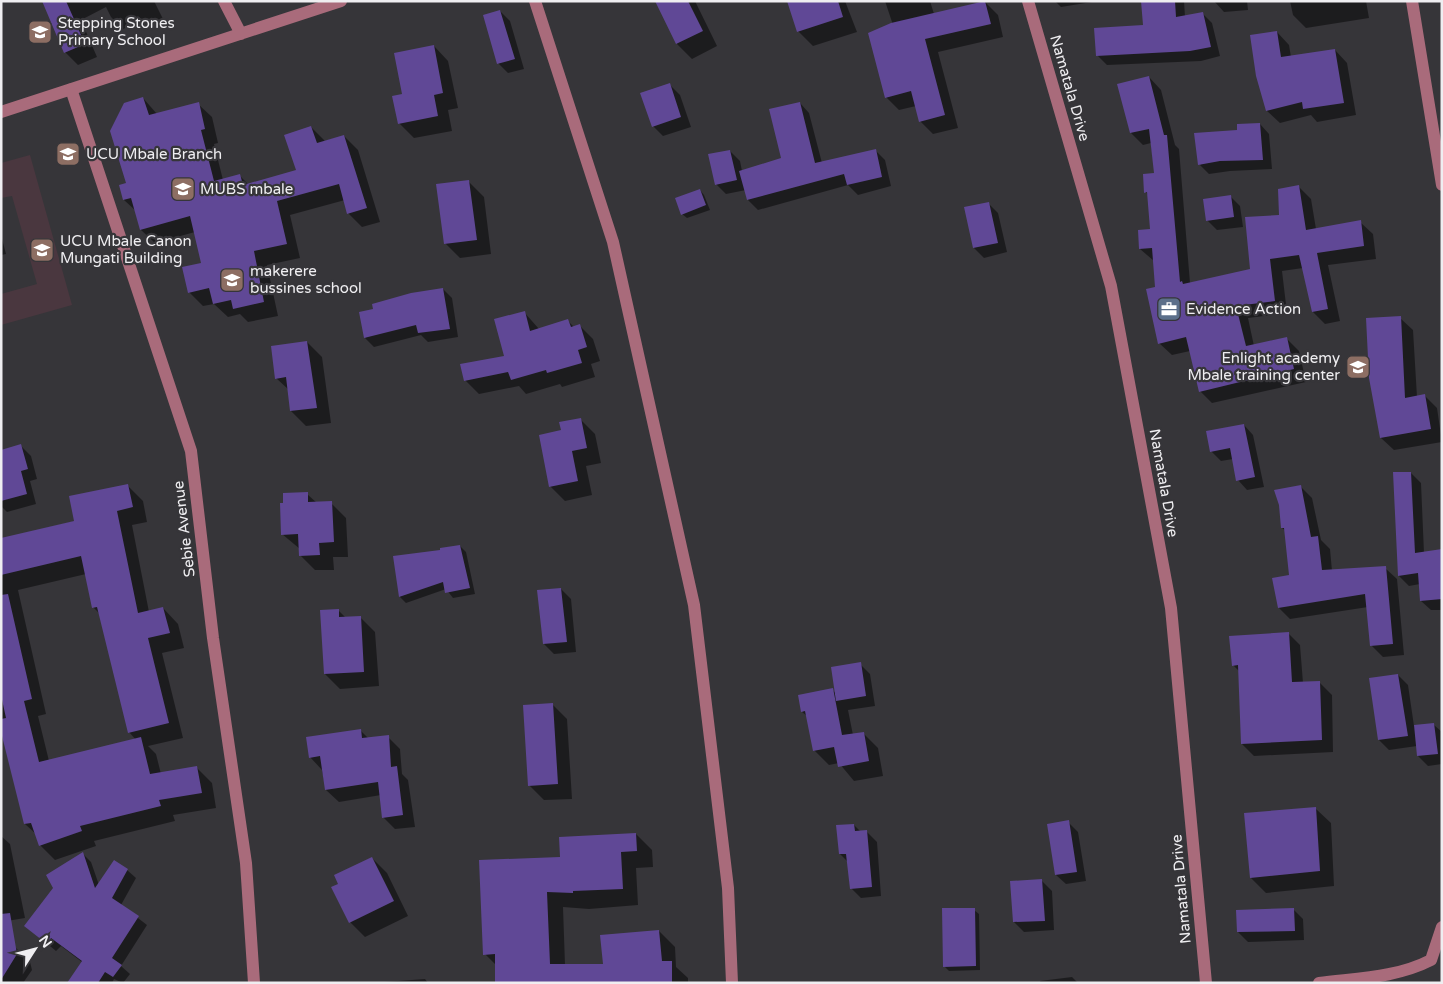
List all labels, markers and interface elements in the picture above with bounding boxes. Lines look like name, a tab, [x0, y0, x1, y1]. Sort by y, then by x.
place label: Stepping Stones Primary School	[58, 14, 175, 49]
school or university icon: Stepping Stones Primary School	[27, 19, 53, 45]
street label: Namatala Drive	[1046, 33, 1094, 143]
school or university icon: UCU Mbale Branch	[55, 141, 81, 167]
place label: UCU Mbale Branch	[86, 145, 222, 163]
school or university icon: MUBS mbale	[170, 176, 196, 202]
place label: MUBS mbale	[200, 180, 293, 198]
place label: UCU Mbale Canon Mungati Building	[60, 232, 192, 267]
school or university icon: UCU Mbale Canon Mungati Building	[29, 237, 55, 263]
place label: makerere bussines school	[250, 262, 362, 297]
school or university icon: makerere bussines school	[219, 267, 245, 293]
office icon: Evidence Action	[1156, 296, 1182, 322]
place label: Evidence Action	[1186, 300, 1301, 318]
place label: Enlight academy Mbale training center	[1187, 349, 1340, 384]
school or university icon: Enlight academy Mbale training center	[1345, 354, 1371, 380]
street label: Namatala Drive	[1146, 427, 1182, 539]
street label: Sebie Avenue	[169, 480, 199, 578]
street label: Namatala Drive	[1167, 834, 1195, 944]
north arrow	[10, 924, 60, 974]
text: N	[35, 932, 55, 951]

